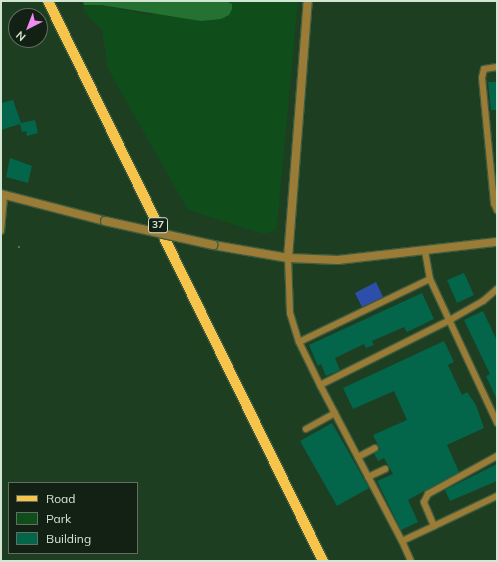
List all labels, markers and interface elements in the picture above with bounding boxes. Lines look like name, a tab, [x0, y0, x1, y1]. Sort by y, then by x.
north arrow	[8, 8, 48, 48]
text: N	[13, 28, 28, 44]
road number: 37	[148, 217, 168, 233]
legend	[8, 482, 138, 554]
text: Road	[46, 491, 75, 506]
text: Park	[46, 511, 71, 526]
text: Building	[46, 531, 91, 546]

